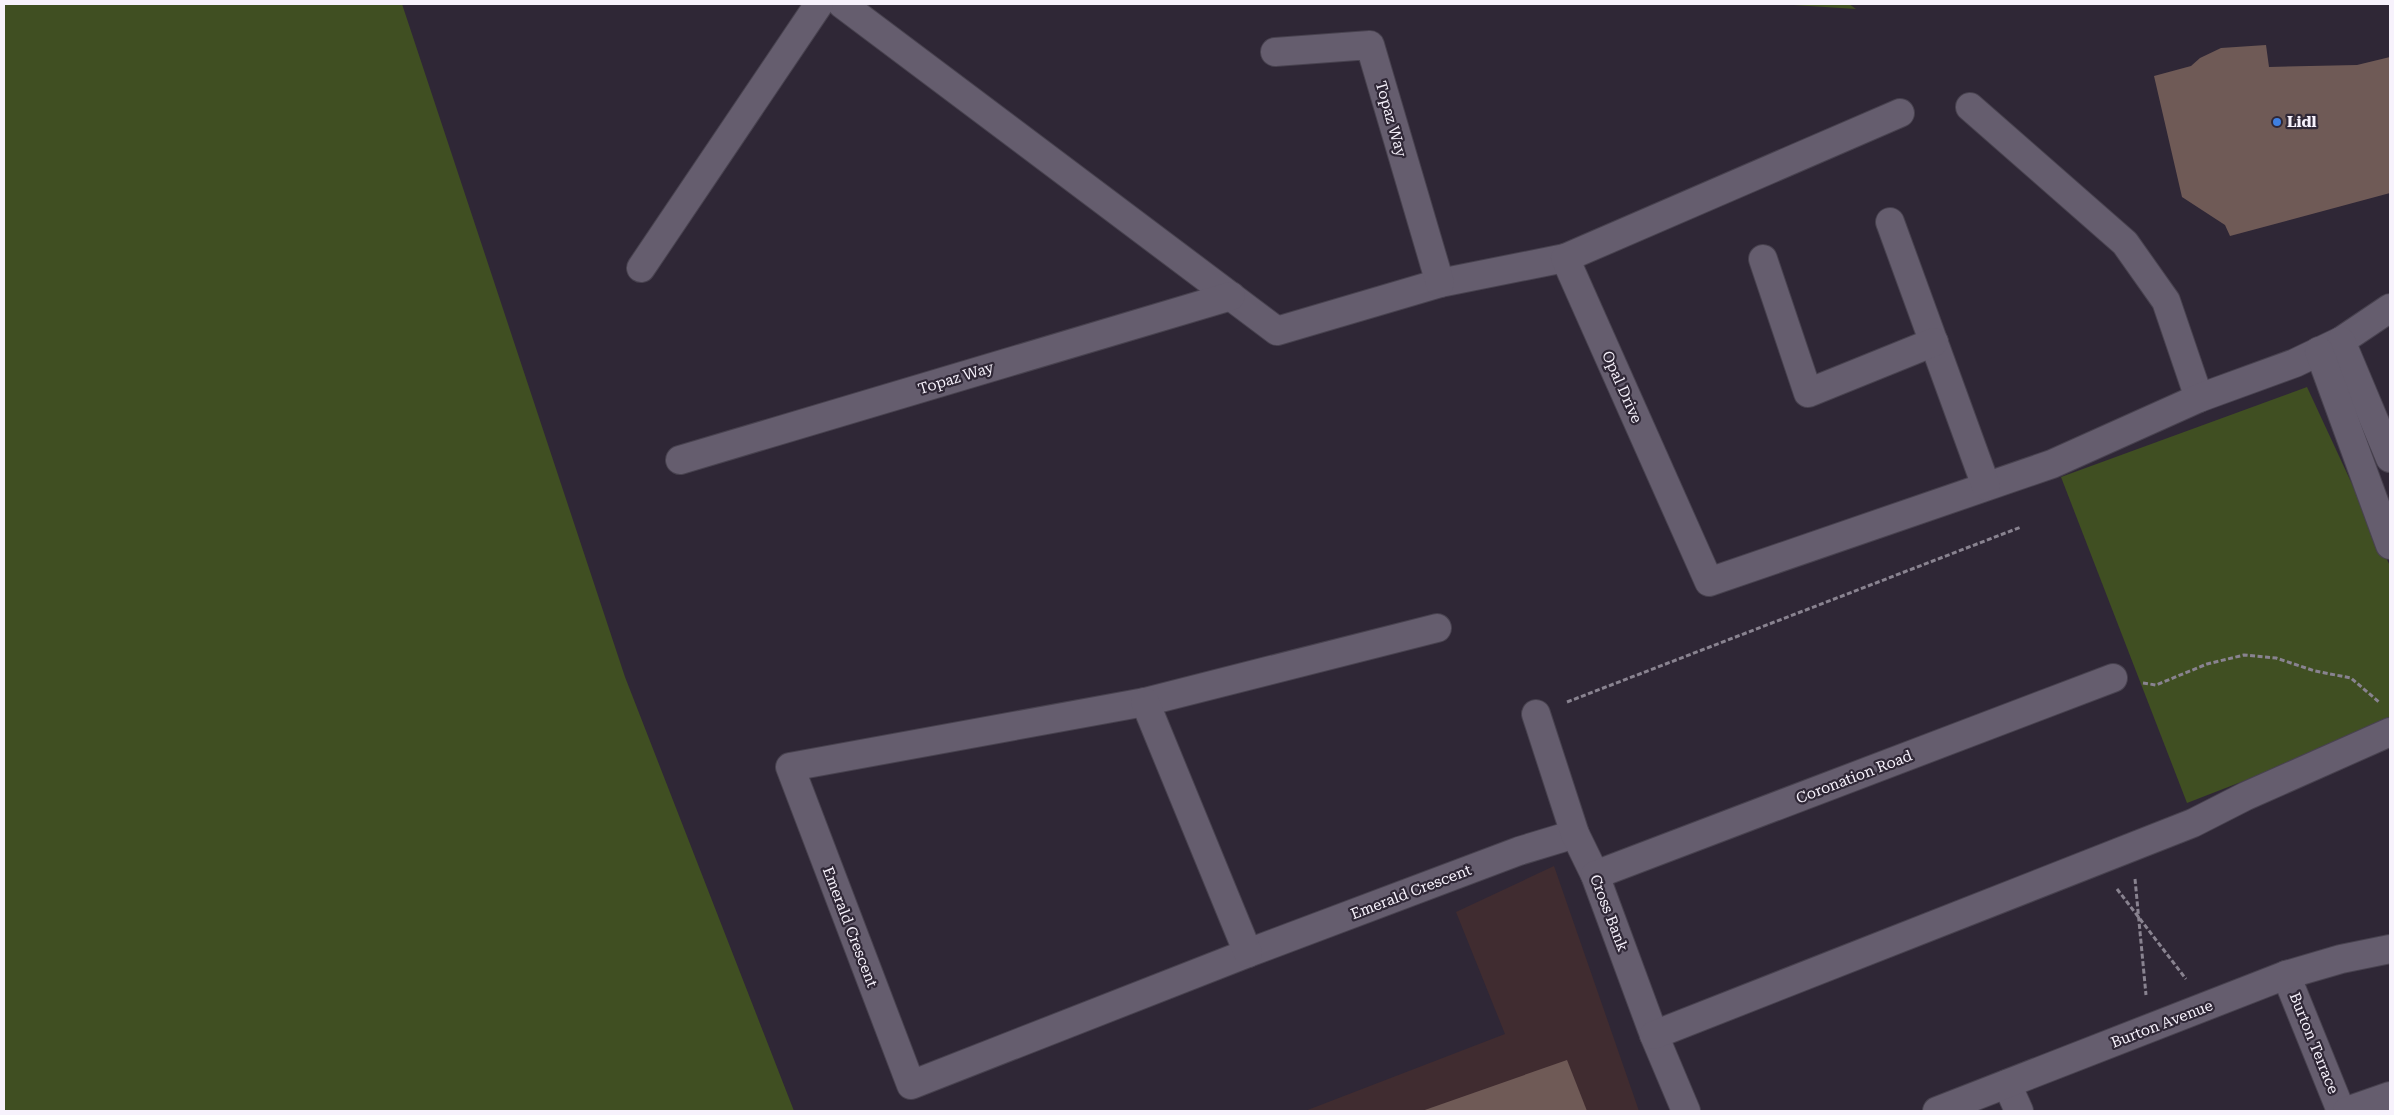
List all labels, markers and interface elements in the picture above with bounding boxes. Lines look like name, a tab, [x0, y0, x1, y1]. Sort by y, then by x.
street label: Topaz Way	[1372, 79, 1410, 159]
place label: Lidl	[2287, 113, 2317, 131]
marker: Lidl	[2271, 116, 2283, 128]
street label: Opal Drive	[1598, 348, 1646, 426]
street label: Topaz Way	[916, 358, 996, 398]
street label: Coronation Road	[1793, 746, 1915, 807]
street label: Emerald Crescent	[1348, 861, 1474, 923]
street label: Emerald Crescent	[819, 864, 881, 990]
street label: Cross Bank	[1586, 872, 1632, 955]
street label: Burton Terrace	[2285, 990, 2343, 1096]
street label: Burton Avenue	[2109, 996, 2215, 1052]

